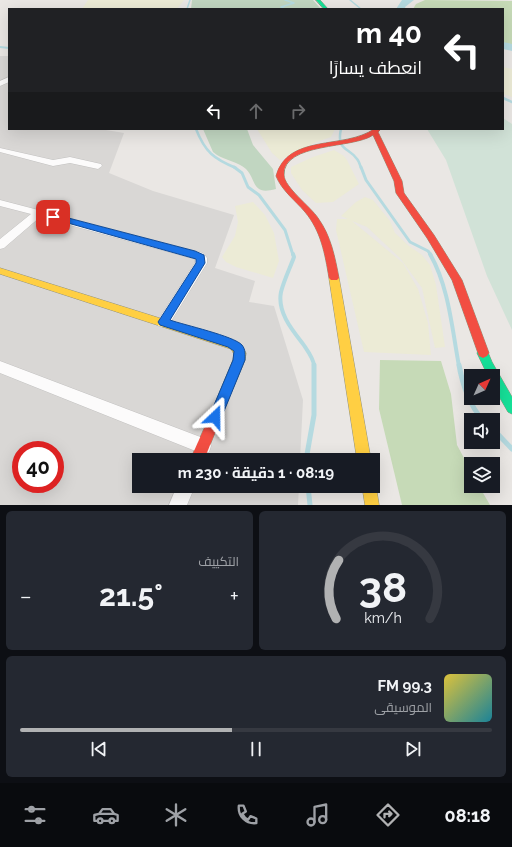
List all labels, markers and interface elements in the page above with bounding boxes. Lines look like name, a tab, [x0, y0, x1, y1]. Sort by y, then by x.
text: 40 m	[356, 17, 422, 50]
icon: left	[436, 24, 488, 76]
text: انعطف يسارًا	[329, 57, 422, 78]
icon: left	[203, 100, 225, 122]
icon: ahead	[245, 100, 267, 122]
icon: right	[287, 100, 309, 122]
pin	[36, 200, 70, 234]
icon: arrive	[42, 206, 64, 228]
north arrow	[464, 369, 500, 405]
map controls	[464, 369, 500, 493]
position arrow	[194, 396, 236, 438]
button: sound	[464, 413, 500, 449]
speed limit sign: 40	[12, 441, 64, 493]
button: layers	[464, 457, 500, 493]
text: 08:19 · 1 دقيقة · 230 m	[178, 464, 334, 482]
text: التكييف	[198, 554, 239, 569]
text: 38	[358, 562, 407, 611]
text: 21.5°	[99, 578, 163, 613]
text: −	[20, 583, 32, 609]
text: +	[230, 583, 239, 609]
text: km/h	[364, 609, 401, 625]
text: 99.3 FM	[377, 677, 432, 695]
text: الموسيقى	[374, 700, 432, 715]
icon: previous	[88, 738, 110, 760]
icon: pause	[245, 738, 267, 760]
icon: next	[402, 738, 424, 760]
icon: filters	[21, 801, 49, 829]
icon: car	[92, 801, 120, 829]
icon: climate	[162, 801, 190, 829]
icon: phone	[233, 801, 261, 829]
icon: music	[304, 801, 332, 829]
icon: directions	[374, 801, 402, 829]
text: 08:18	[445, 805, 491, 826]

